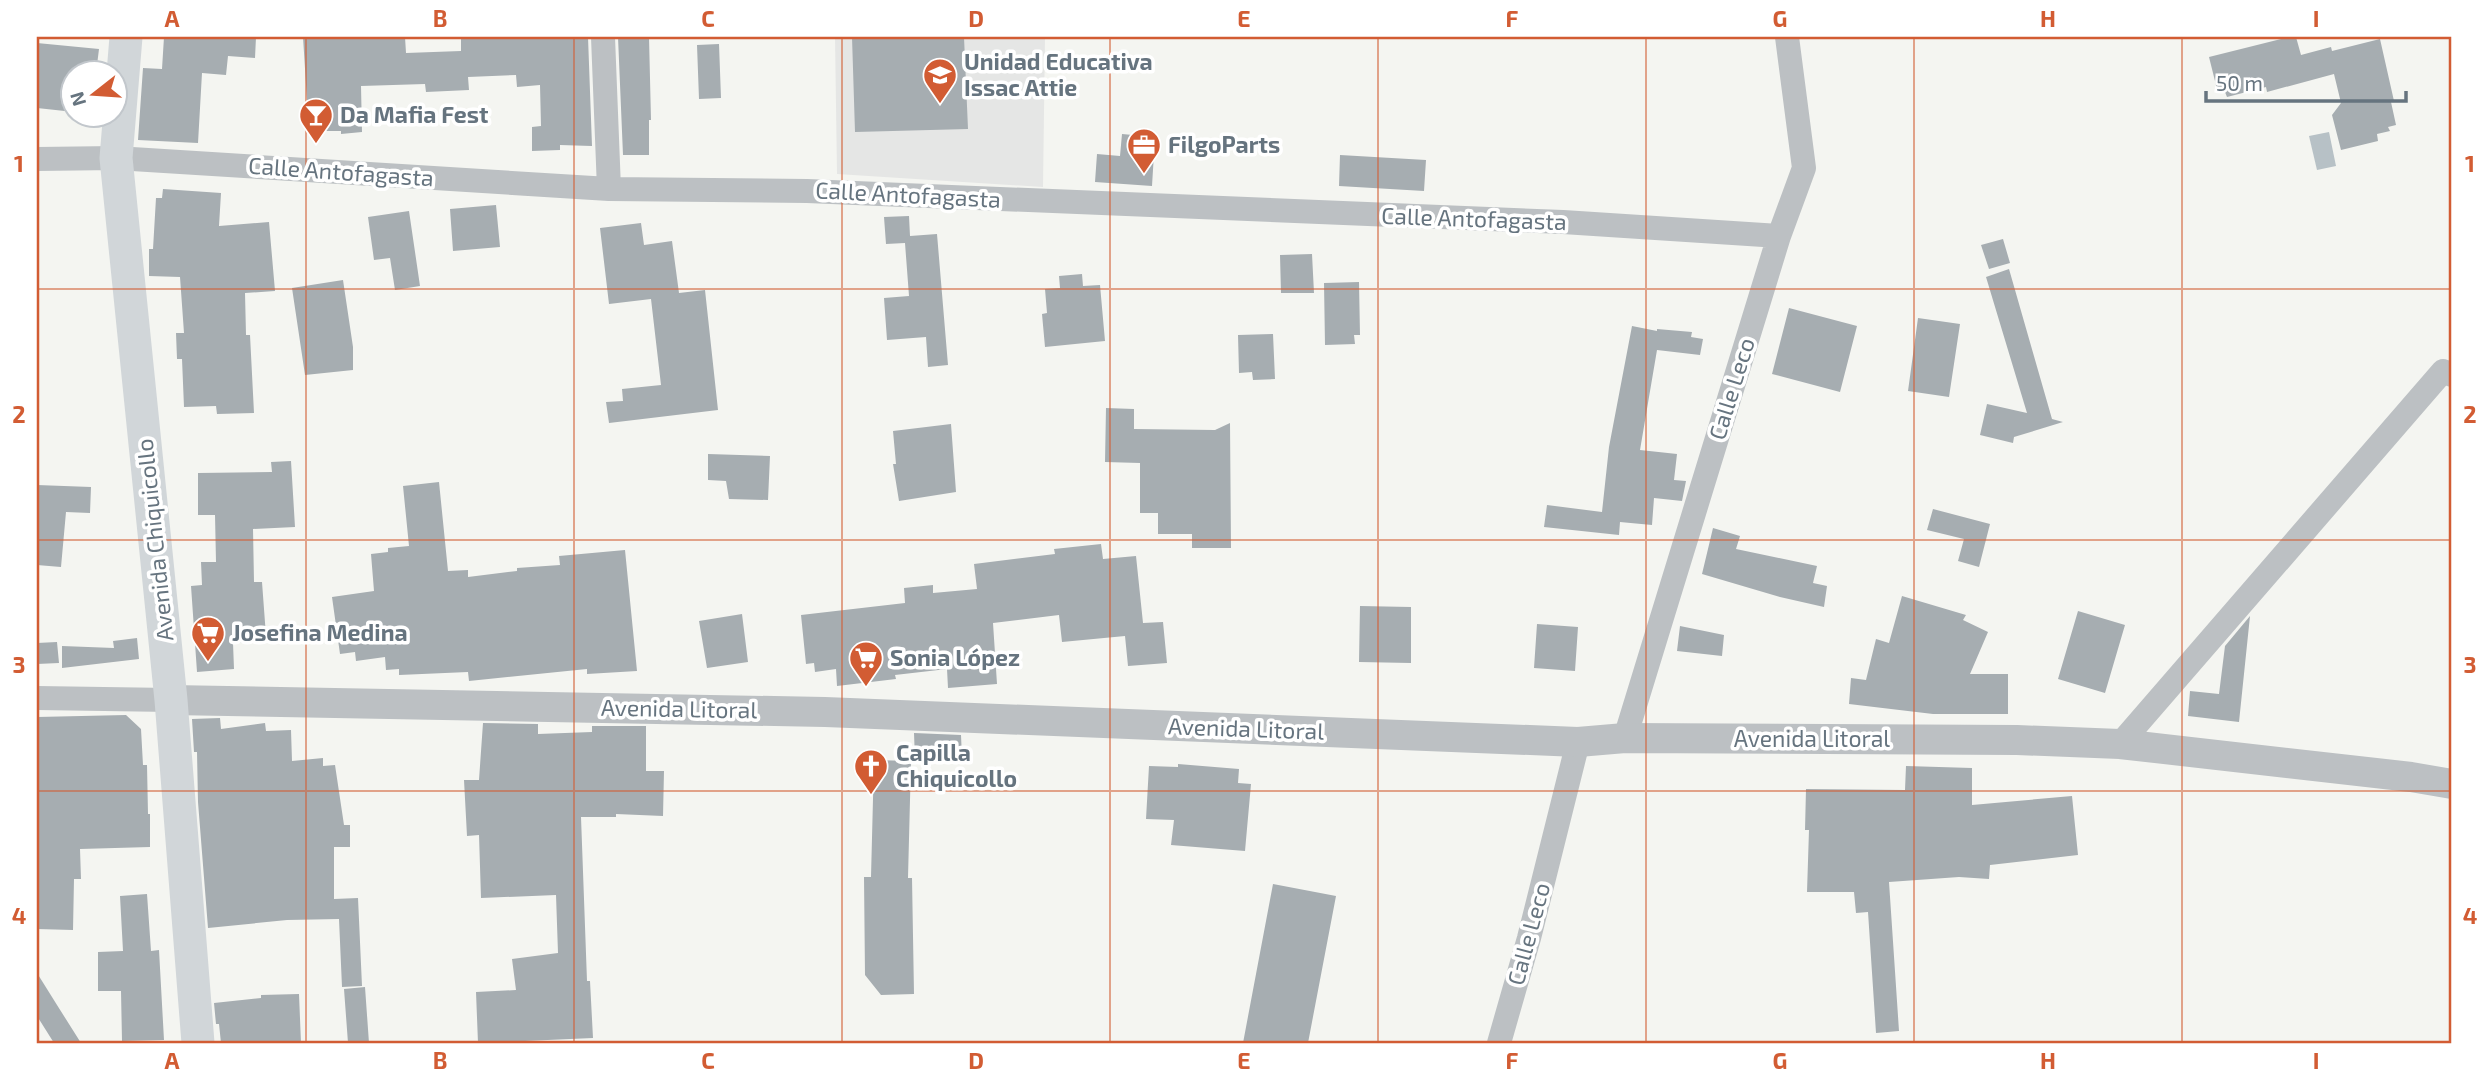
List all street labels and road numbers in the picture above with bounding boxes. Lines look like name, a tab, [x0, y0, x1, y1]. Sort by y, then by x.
street label: Calle Antofagasta	[248, 151, 435, 191]
street label: Calle Antofagasta	[815, 175, 1001, 213]
street label: Calle Antofagasta	[1381, 201, 1567, 235]
street label: Calle Leco	[1702, 334, 1760, 443]
street label: Avenida Chiquicollo	[129, 438, 179, 643]
street label: Avenida Litoral	[601, 693, 758, 723]
street label: Avenida Litoral	[1167, 711, 1325, 745]
street label: Avenida Litoral	[1734, 724, 1890, 752]
street label: Calle Leco	[1501, 879, 1555, 988]

